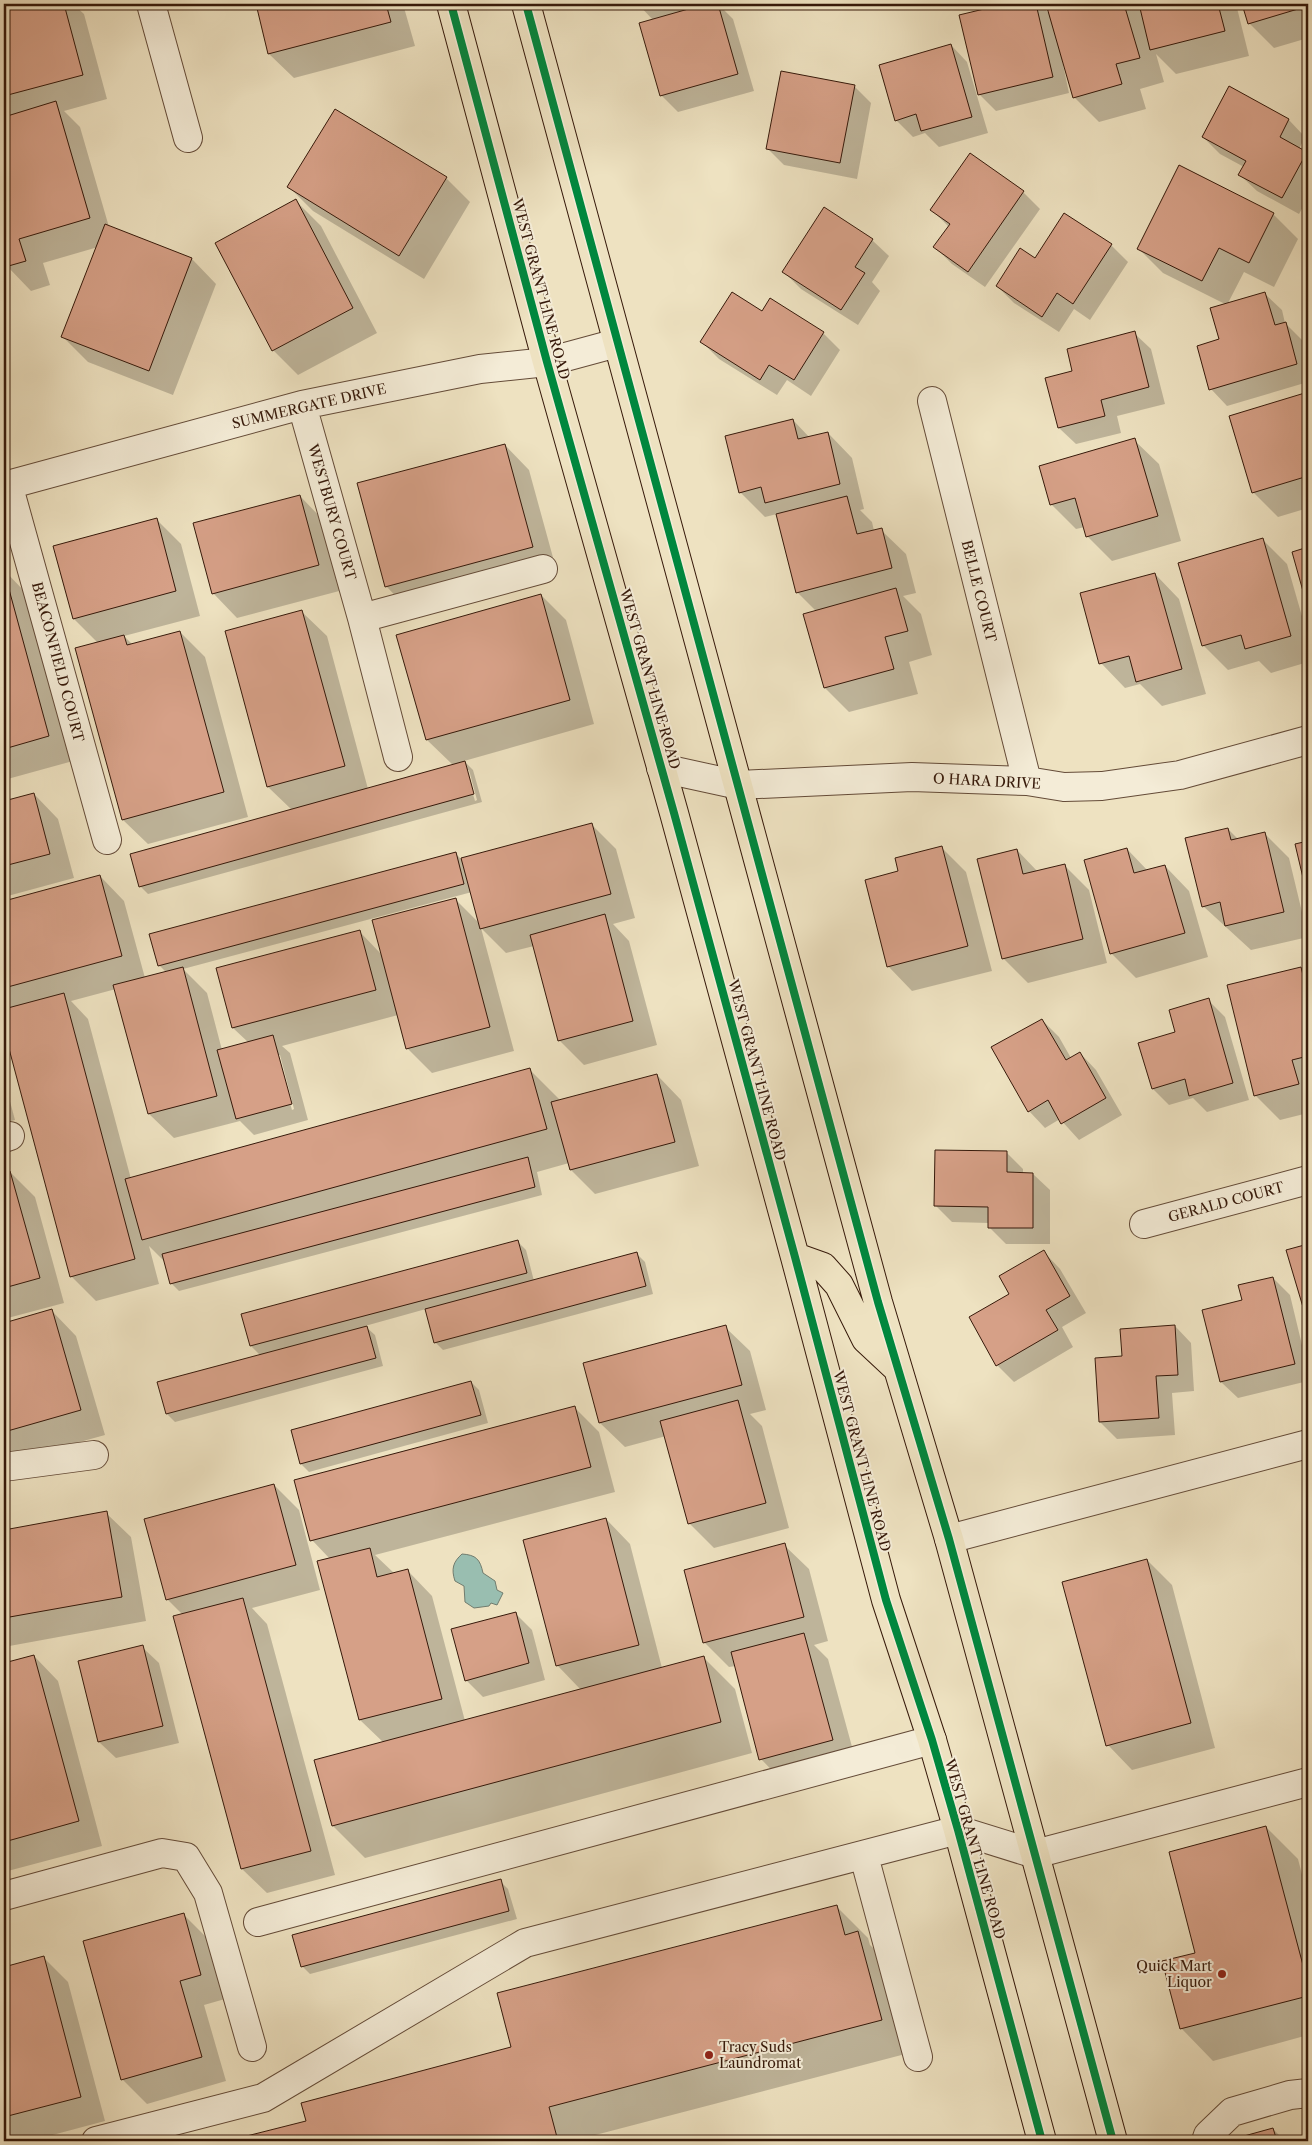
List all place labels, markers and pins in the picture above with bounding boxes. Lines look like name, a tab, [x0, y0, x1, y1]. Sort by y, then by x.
place label: Quick Mart Liquor	[1136, 1957, 1212, 1991]
marker: Quick Mart Liquor	[1216, 1968, 1228, 1980]
place label: Tracy Suds Laundromat	[719, 2038, 801, 2072]
marker: Tracy Suds Laundromat	[703, 2049, 715, 2061]

